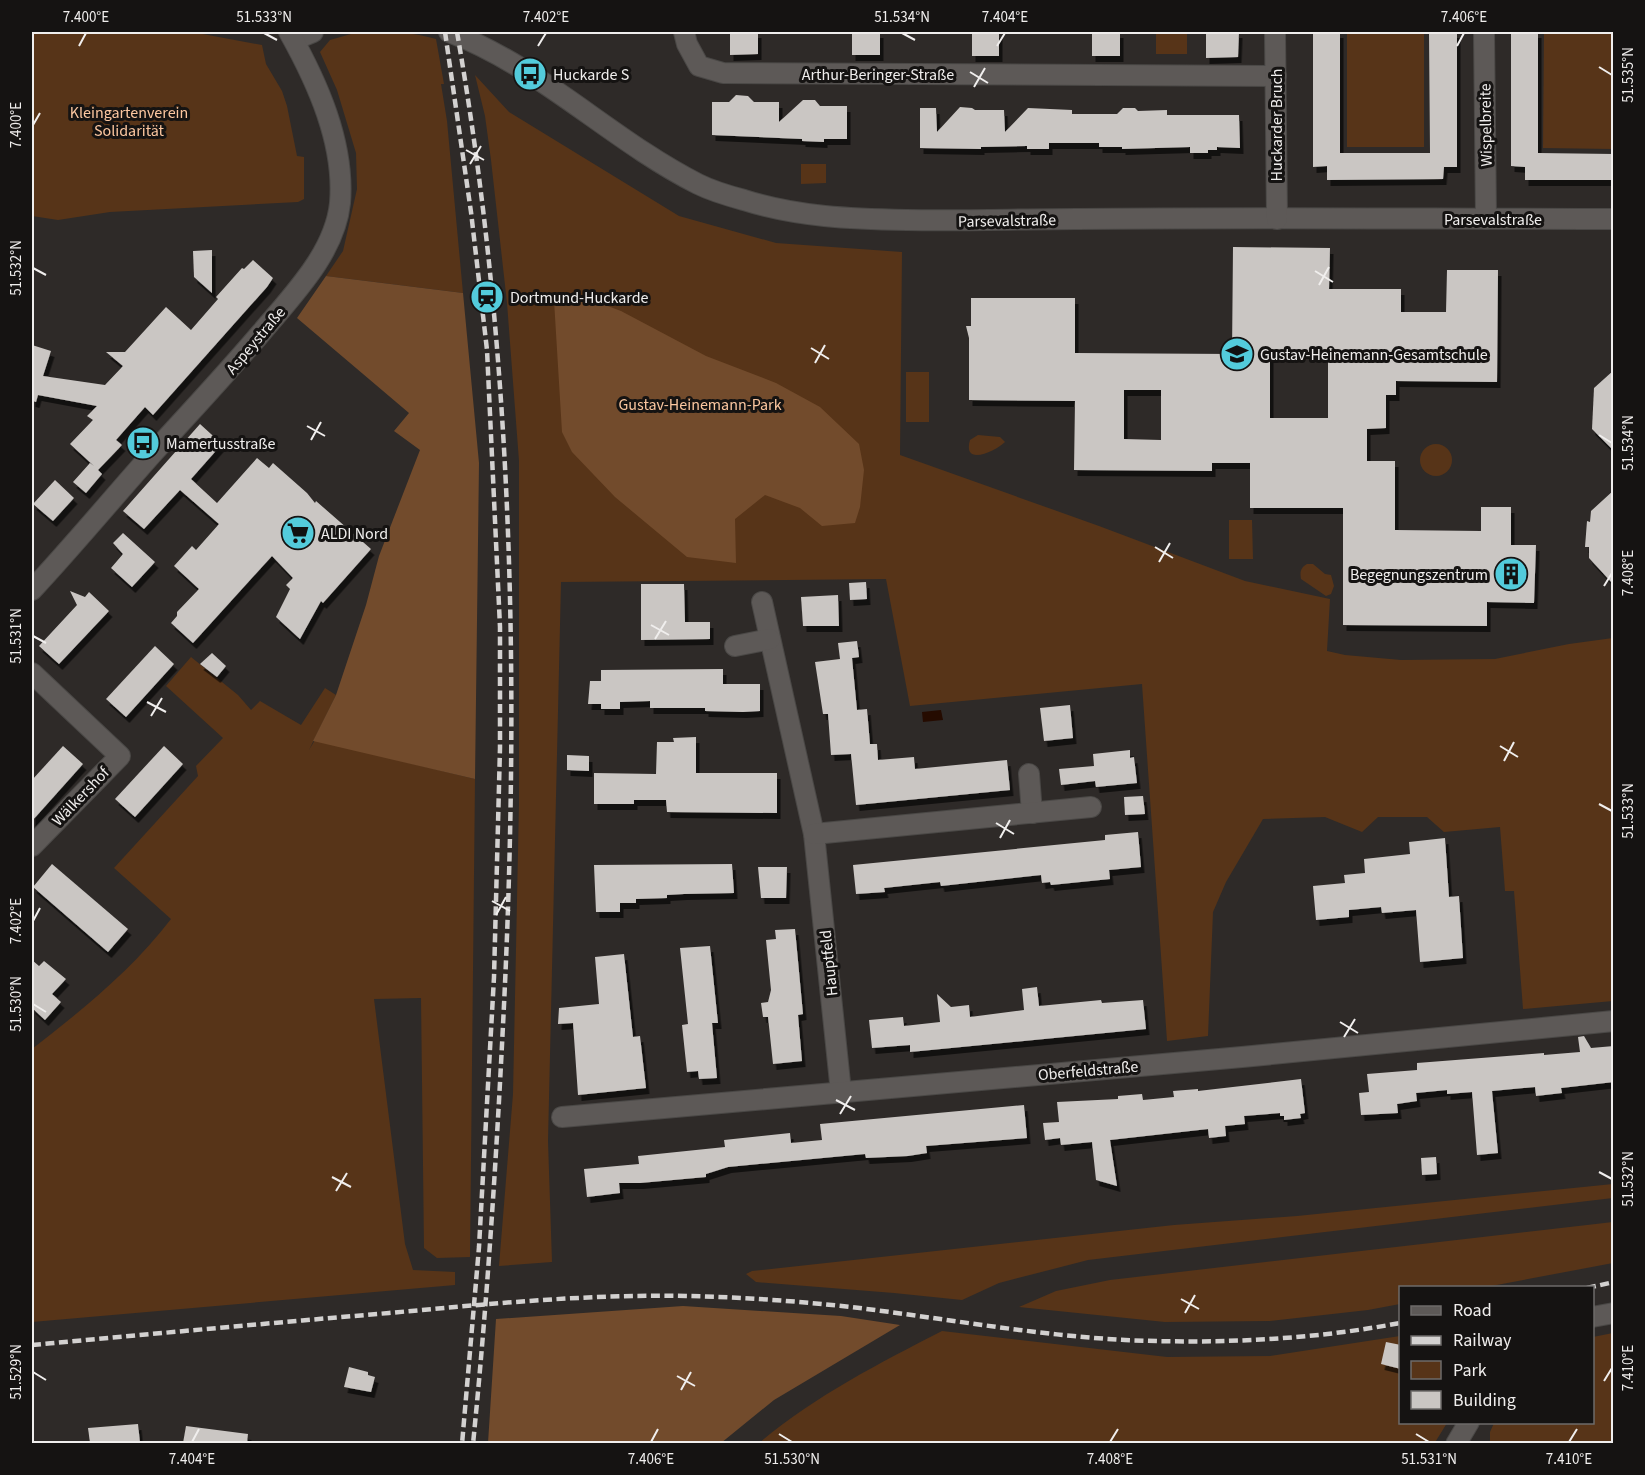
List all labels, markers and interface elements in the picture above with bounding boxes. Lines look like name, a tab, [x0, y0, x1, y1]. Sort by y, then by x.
text: 7.400°E	[63, 7, 109, 28]
text: 51.533°N	[236, 7, 292, 28]
text: 7.402°E	[523, 7, 569, 28]
text: 51.534°N	[874, 7, 930, 28]
text: 7.404°E	[982, 7, 1028, 28]
text: 7.406°E	[1441, 7, 1487, 28]
text: 51.535°N	[1618, 47, 1639, 103]
bus stop icon: Huckarde S	[512, 56, 548, 92]
place label: Huckarde S	[553, 64, 629, 86]
street label: Arthur-Beringer-Straße	[802, 64, 954, 86]
street label: Huckarder Bruch	[1266, 69, 1288, 181]
street label: Wispelbreite	[1474, 83, 1498, 167]
text: 7.400°E	[6, 102, 27, 148]
park label: Kleingartenverein Solidarität	[70, 102, 188, 142]
street label: Parsevalstraße	[958, 209, 1056, 233]
street label: Parsevalstraße	[1444, 209, 1542, 231]
text: 51.532°N	[6, 240, 27, 296]
station icon: Dortmund-Huckarde	[469, 279, 505, 315]
place label: Dortmund-Huckarde	[510, 287, 649, 309]
street label: Aspeystraße	[221, 302, 291, 379]
school or university icon: Gustav-Heinemann-Gesamtschule	[1219, 336, 1255, 372]
place label: Gustav-Heinemann-Gesamtschule	[1260, 344, 1488, 366]
park label: Gustav-Heinemann-Park	[618, 394, 782, 416]
text: 51.534°N	[1618, 415, 1639, 471]
bus stop icon: Mamertusstraße	[125, 425, 161, 461]
place label: Mamertusstraße	[166, 433, 276, 455]
supermarket icon: ALDI Nord	[280, 515, 316, 551]
place label: ALDI Nord	[321, 523, 388, 545]
text: 7.408°E	[1618, 550, 1639, 596]
building icon: Begegnungszentrum	[1493, 556, 1529, 592]
place label: Begegnungszentrum	[1350, 564, 1488, 586]
text: 51.531°N	[6, 608, 27, 664]
street label: Wälkershof	[47, 761, 115, 831]
text: 51.533°N	[1618, 783, 1639, 839]
text: 7.402°E	[6, 898, 27, 944]
street label: Hauptfeld	[815, 929, 843, 997]
text: 51.530°N	[6, 976, 27, 1032]
street label: Oberfeldstraße	[1037, 1056, 1139, 1086]
text: 51.532°N	[1618, 1151, 1639, 1207]
legend	[1399, 1286, 1594, 1424]
text: Road	[1453, 1298, 1492, 1323]
text: Railway	[1453, 1328, 1512, 1353]
text: 51.529°N	[6, 1344, 27, 1400]
text: 7.410°E	[1618, 1345, 1639, 1391]
text: Park	[1453, 1358, 1487, 1383]
text: Building	[1453, 1388, 1516, 1413]
text: 7.404°E	[169, 1449, 215, 1470]
text: 7.406°E	[628, 1449, 674, 1470]
text: 51.530°N	[764, 1449, 820, 1470]
text: 7.408°E	[1087, 1449, 1133, 1470]
text: 51.531°N	[1401, 1449, 1457, 1470]
text: 7.410°E	[1546, 1449, 1592, 1470]

